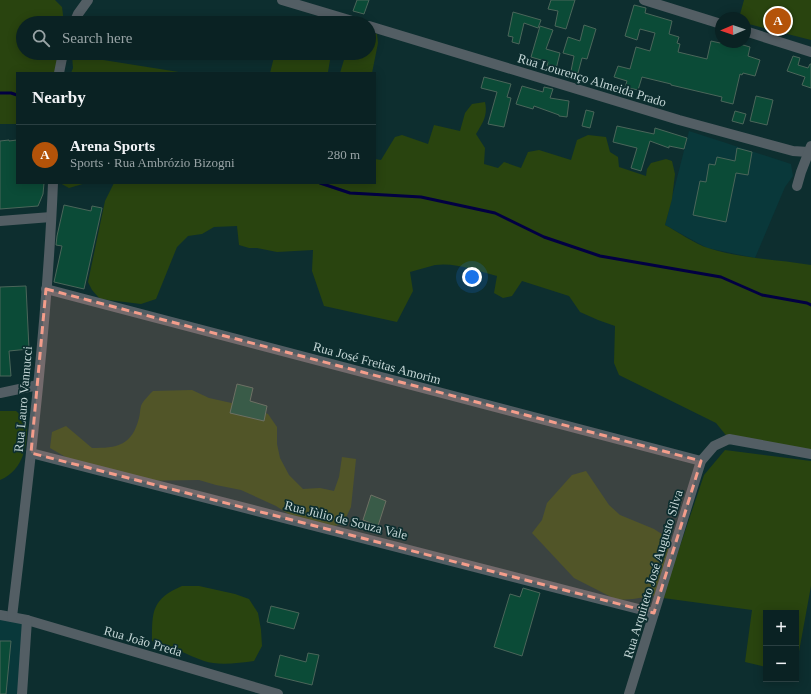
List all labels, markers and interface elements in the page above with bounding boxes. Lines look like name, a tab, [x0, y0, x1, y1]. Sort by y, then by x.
pin: A	[765, 6, 791, 36]
north arrow	[715, 12, 751, 48]
search box	[16, 16, 376, 60]
icon: search	[30, 27, 52, 49]
text: Search here	[62, 30, 132, 46]
street label: Rua Lourenço Almeida Prado	[516, 50, 668, 110]
text: Nearby	[32, 88, 86, 107]
text: Arena Sports	[70, 138, 155, 154]
text: A	[40, 147, 50, 162]
text: 280 m	[327, 147, 360, 162]
text: Sports · Rua Ambrózio Bizogni	[70, 155, 235, 170]
your location	[462, 267, 482, 287]
street label: Rua José Freitas Amorim	[311, 339, 443, 387]
street label: Rua Lauro Vannucci	[11, 345, 35, 453]
street label: Rua Arquiteto José Augusto Silva	[620, 488, 686, 660]
street label: Rua Jùlio de Souza Vale	[283, 497, 409, 543]
map controls	[763, 610, 799, 682]
button: +	[763, 610, 799, 646]
street label: Rua João Preda	[102, 623, 184, 659]
button: −	[763, 646, 799, 682]

